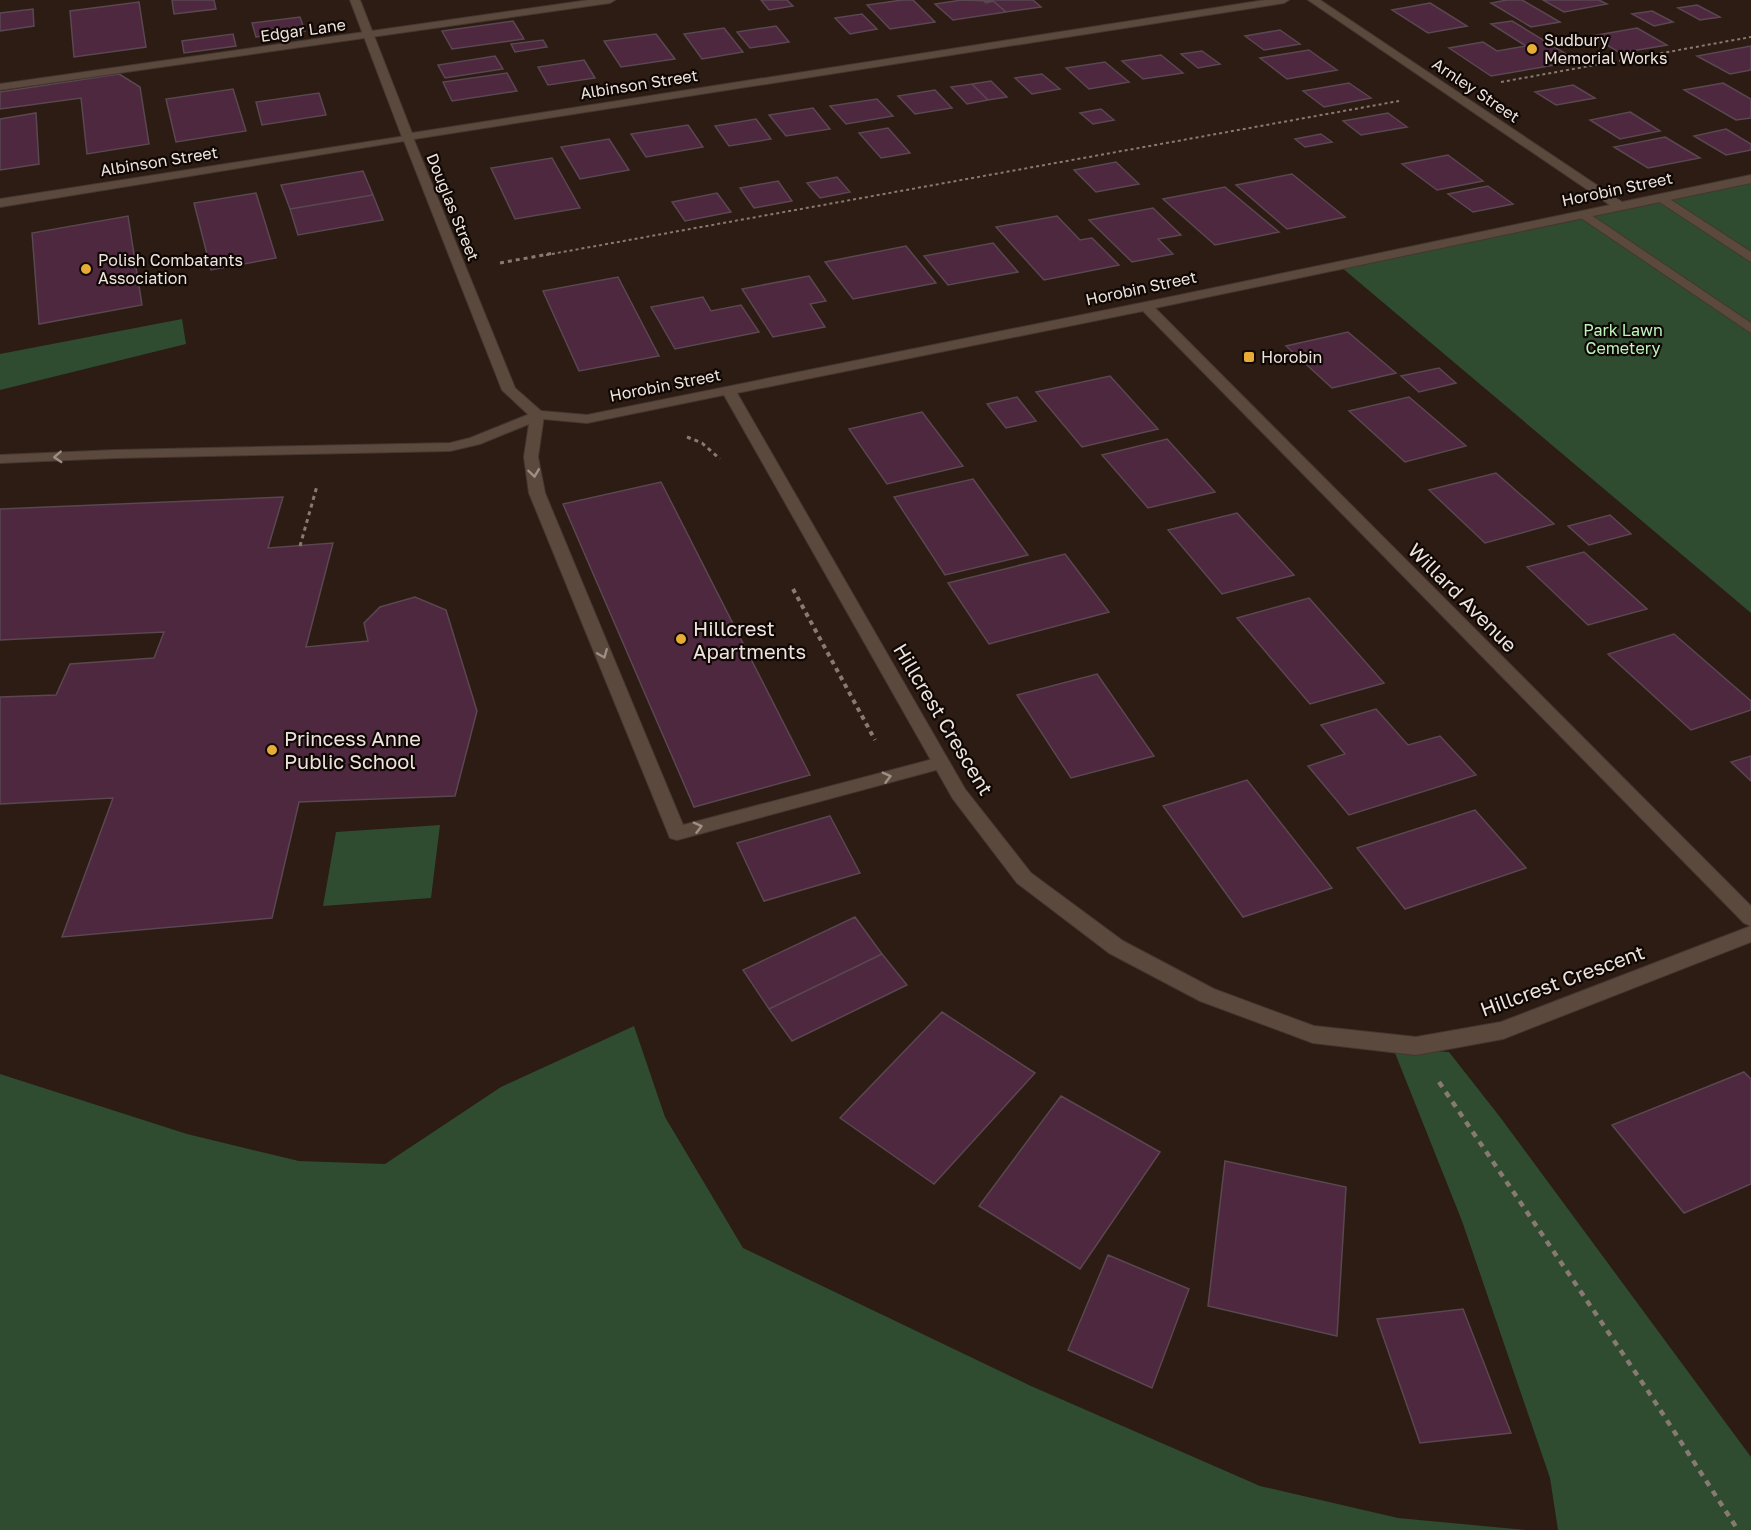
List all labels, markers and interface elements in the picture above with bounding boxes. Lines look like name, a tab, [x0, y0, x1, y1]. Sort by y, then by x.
street label: Edgar Lane	[259, 14, 347, 46]
place label: Sudbury Memorial Works	[1544, 30, 1668, 68]
marker: Sudbury Memorial Works	[1525, 42, 1539, 56]
street label: Arnley Street	[1429, 53, 1523, 127]
street label: Albinson Street	[579, 65, 699, 103]
street label: Albinson Street	[99, 142, 219, 180]
street label: Douglas Street	[422, 150, 484, 264]
street label: Horobin Street	[1560, 167, 1674, 211]
place label: Polish Combatants Association	[98, 250, 243, 288]
marker: Polish Combatants Association	[79, 262, 93, 276]
street label: Horobin Street	[1084, 266, 1198, 310]
park label: Park Lawn Cemetery	[1583, 320, 1663, 358]
place label: Horobin	[1261, 347, 1322, 367]
marker: Horobin	[1242, 350, 1256, 364]
street label: Horobin Street	[608, 364, 722, 406]
one-way arrow	[54, 450, 63, 463]
one-way arrow	[527, 468, 539, 477]
street label: Willard Avenue	[1404, 538, 1522, 656]
place label: Hillcrest Apartments	[693, 616, 806, 663]
marker: Hillcrest Apartments	[674, 632, 688, 646]
street label: Hillcrest Crescent	[889, 639, 999, 799]
one-way arrow	[596, 648, 608, 659]
place label: Princess Anne Public School	[284, 726, 421, 773]
marker: Princess Anne Public School	[265, 743, 279, 757]
one-way arrow	[882, 772, 892, 785]
one-way arrow	[693, 822, 703, 835]
street label: Hillcrest Crescent	[1477, 939, 1647, 1021]

